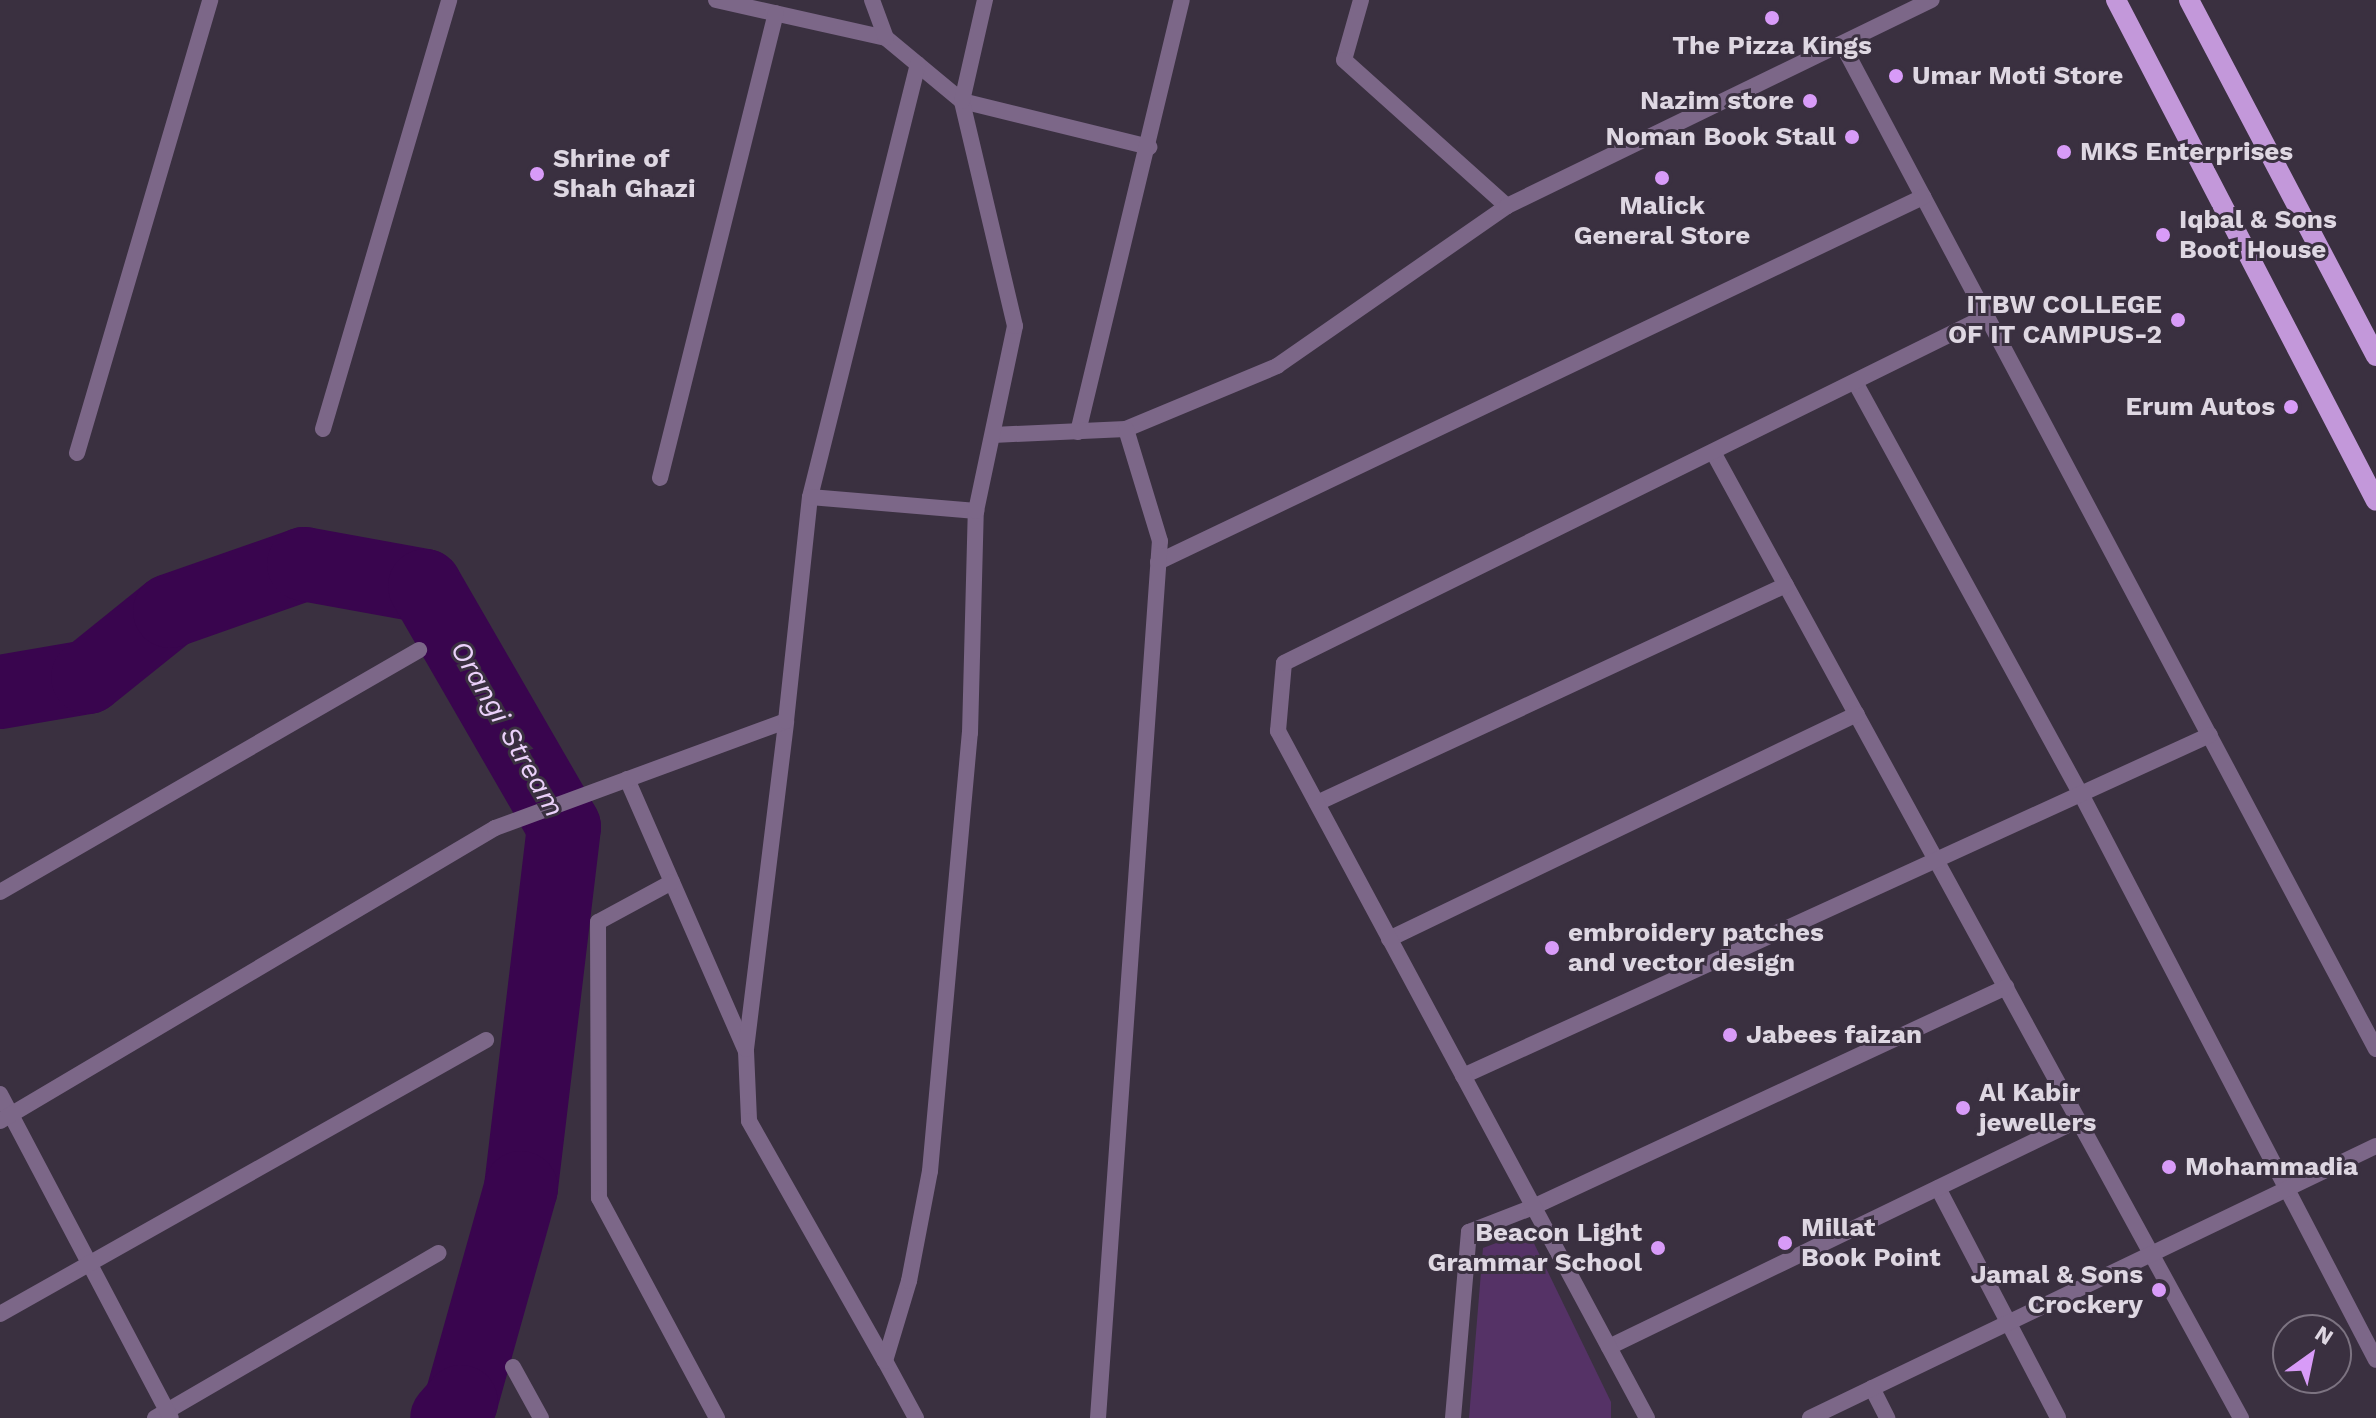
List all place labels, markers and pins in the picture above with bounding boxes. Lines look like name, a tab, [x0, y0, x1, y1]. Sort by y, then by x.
marker: The Pizza Kings	[1763, 9, 1781, 27]
place label: The Pizza Kings	[1672, 30, 1872, 62]
place label: Umar Moti Store	[1912, 60, 2124, 92]
marker: Umar Moti Store	[1887, 67, 1905, 85]
place label: Nazim store	[1640, 85, 1794, 117]
marker: Nazim store	[1801, 92, 1819, 110]
place label: Noman Book Stall	[1605, 121, 1836, 153]
marker: Noman Book Stall	[1843, 128, 1861, 146]
place label: MKS Enterprises	[2080, 136, 2293, 168]
place label: Shrine of Shah Ghazi	[553, 143, 695, 204]
marker: MKS Enterprises	[2055, 143, 2073, 161]
marker: Shrine of Shah Ghazi	[528, 165, 546, 183]
marker: Malick General Store	[1653, 169, 1671, 187]
place label: Malick General Store	[1574, 190, 1750, 252]
place label: Iqbal & Sons Boot House	[2179, 204, 2337, 266]
marker: Iqbal & Sons Boot House	[2154, 226, 2172, 244]
place label: ITBW COLLEGE OF IT CAMPUS-2	[1947, 289, 2162, 350]
marker: ITBW COLLEGE OF IT CAMPUS-2	[2169, 311, 2187, 329]
place label: Erum Autos	[2125, 391, 2275, 423]
marker: Erum Autos	[2282, 398, 2300, 416]
place label: embroidery patches and vector design	[1568, 917, 1824, 978]
marker: embroidery patches and vector design	[1543, 939, 1561, 957]
place label: Jabees faizan	[1746, 1019, 1922, 1051]
marker: Jabees faizan	[1721, 1026, 1739, 1044]
place label: Al Kabir jewellers	[1979, 1077, 2096, 1138]
marker: Al Kabir jewellers	[1954, 1099, 1972, 1117]
place label: Mohammadia	[2185, 1151, 2358, 1183]
marker: Mohammadia	[2160, 1158, 2178, 1176]
place label: Millat Book Point	[1801, 1212, 1941, 1274]
place label: Beacon Light Grammar School	[1427, 1217, 1642, 1278]
marker: Millat Book Point	[1776, 1234, 1794, 1252]
marker: Beacon Light Grammar School	[1649, 1239, 1667, 1257]
place label: Jamal & Sons Crockery	[1970, 1259, 2143, 1320]
marker: Jamal & Sons Crockery	[2150, 1281, 2168, 1299]

